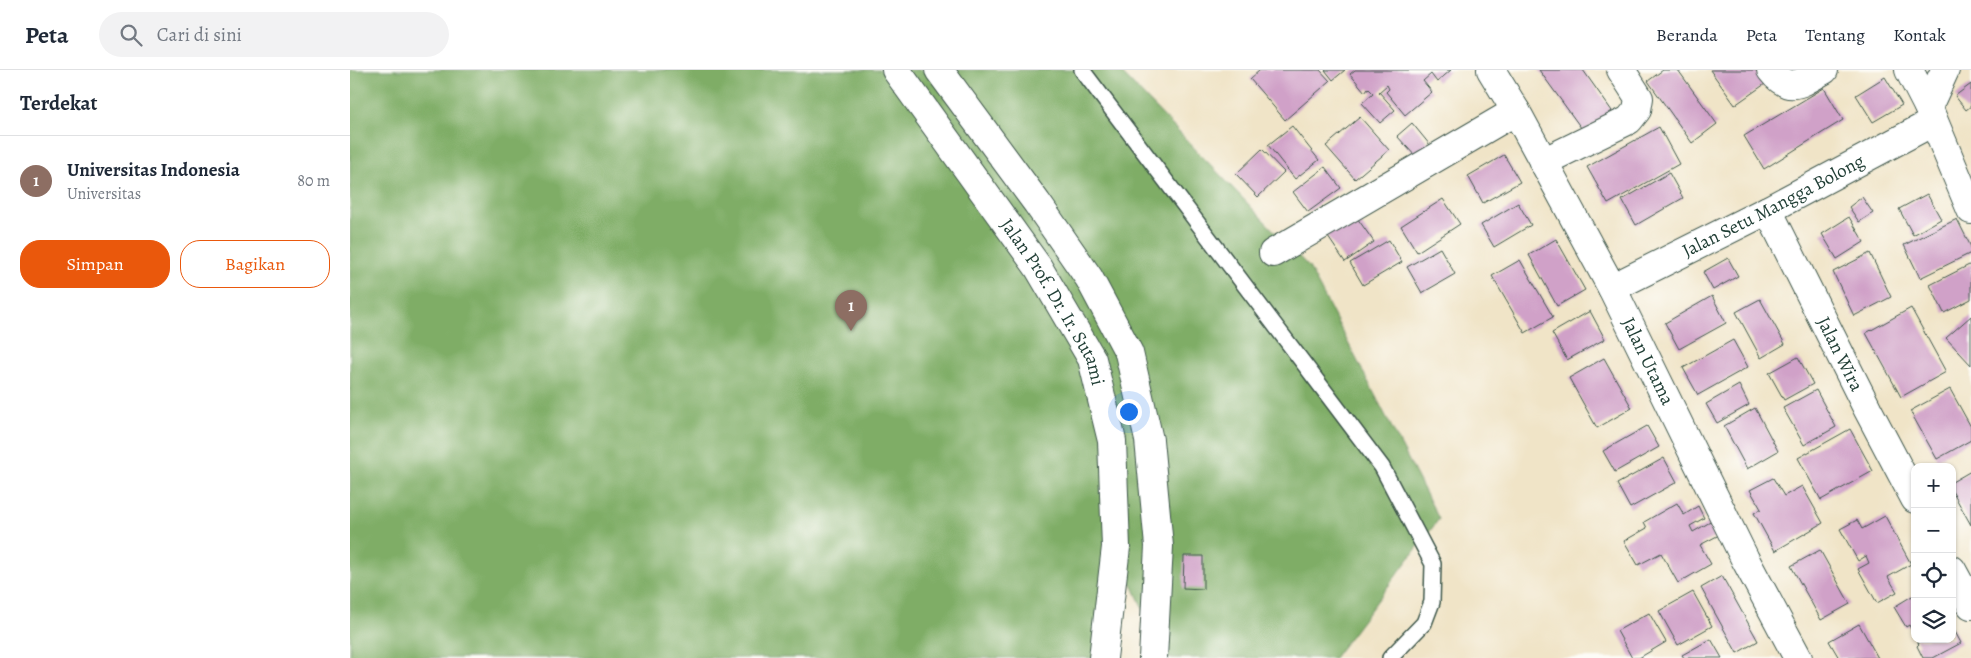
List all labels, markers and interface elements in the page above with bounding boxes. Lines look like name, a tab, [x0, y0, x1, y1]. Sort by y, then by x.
search box	[99, 12, 449, 57]
text: Peta	[25, 19, 69, 51]
icon: search	[117, 21, 145, 49]
text: Cari di sini	[157, 22, 242, 48]
text: Beranda	[1656, 23, 1718, 47]
text: Peta	[1746, 23, 1777, 47]
text: Tentang	[1805, 23, 1865, 47]
text: Kontak	[1893, 23, 1946, 47]
text: Terdekat	[20, 89, 98, 117]
street label: Jalan Setu Mangga Bolong	[1678, 148, 1869, 264]
text: Universitas Indonesia	[67, 157, 240, 183]
text: 1	[33, 170, 39, 192]
text: 80 m	[297, 170, 330, 192]
text: Universitas	[67, 183, 141, 205]
street label: Jalan Prof. Dr. Ir. Sutami	[994, 213, 1111, 388]
button: Simpan	[20, 240, 170, 288]
button: Bagikan	[180, 240, 330, 288]
pin: 1	[835, 290, 867, 331]
street label: Jalan Wira	[1810, 312, 1870, 396]
street label: Jalan Utama	[1615, 313, 1681, 410]
your location	[1116, 399, 1142, 425]
map controls	[1911, 463, 1956, 643]
button: +	[1911, 463, 1956, 508]
button: −	[1911, 508, 1956, 553]
button: locate	[1911, 553, 1956, 598]
button: layers	[1911, 598, 1956, 643]

